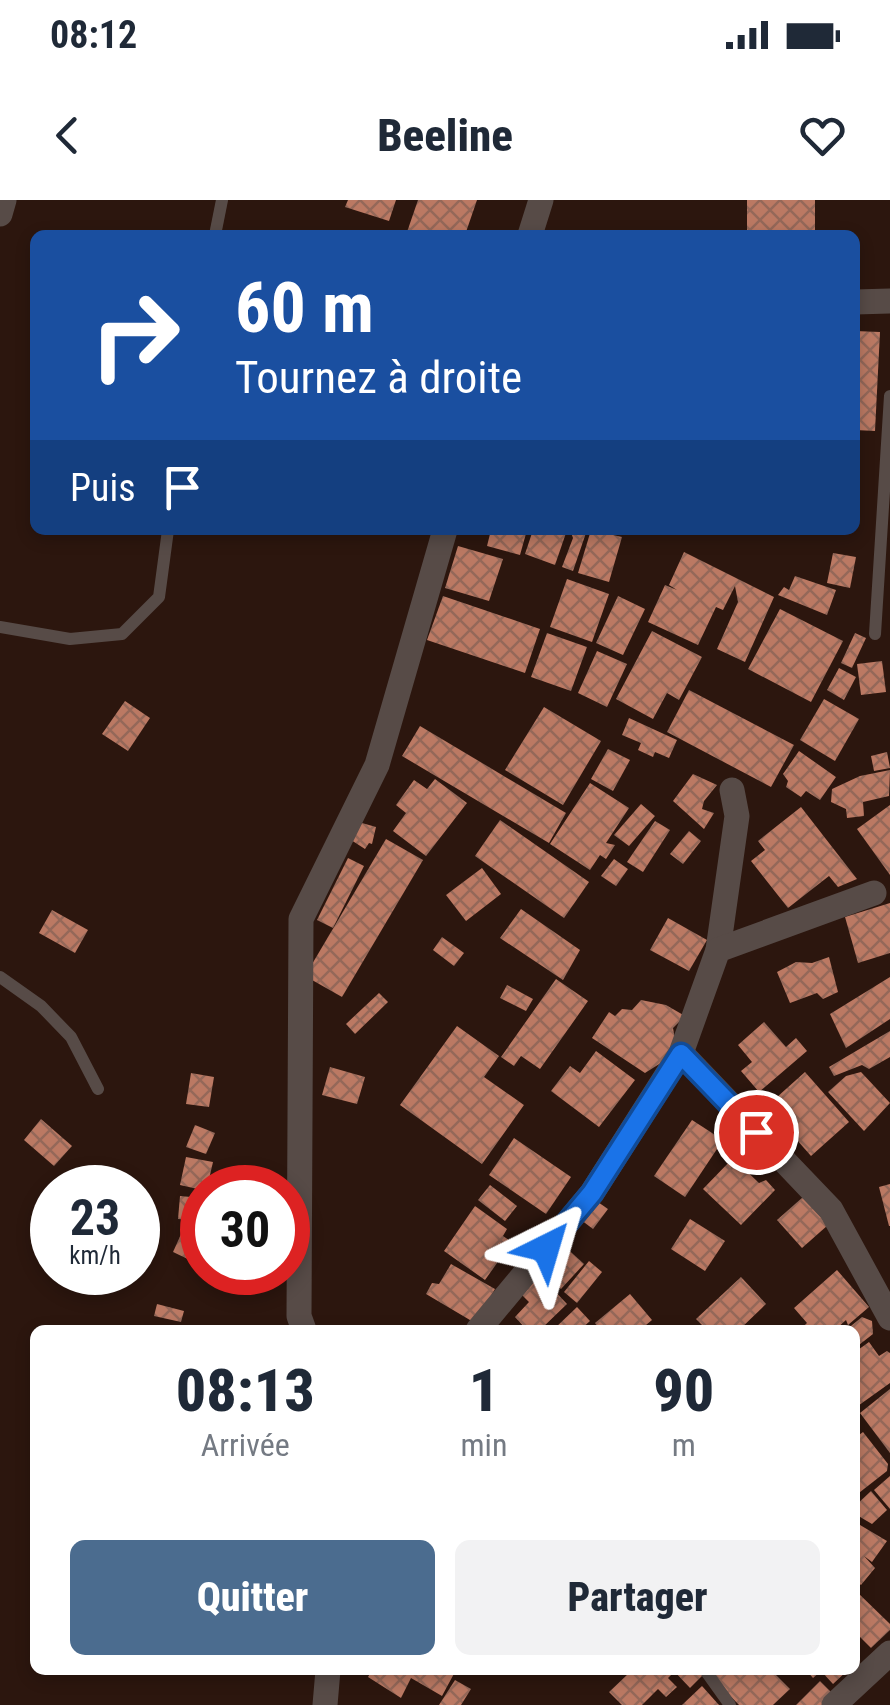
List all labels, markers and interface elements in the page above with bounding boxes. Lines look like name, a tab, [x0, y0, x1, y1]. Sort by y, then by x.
text: 08:12	[50, 13, 137, 57]
icon: back	[40, 108, 95, 163]
icon: heart	[795, 108, 850, 163]
text: Beeline	[377, 109, 513, 162]
text: 60 m	[235, 267, 374, 349]
icon: right	[70, 270, 200, 400]
text: Tournez à droite	[235, 351, 522, 404]
icon: arrive	[155, 460, 210, 515]
text: Puis	[70, 466, 135, 510]
pin	[714, 1090, 799, 1175]
icon: arrive	[729, 1105, 784, 1160]
speed limit sign: 30	[180, 1165, 310, 1295]
text: 23	[70, 1189, 120, 1247]
position arrow	[494, 1196, 598, 1300]
text: km/h	[69, 1241, 121, 1270]
text: 08:13	[176, 1355, 315, 1426]
text: 1	[469, 1355, 499, 1426]
text: 90	[653, 1355, 714, 1426]
text: Arrivée	[201, 1426, 290, 1464]
text: min	[461, 1426, 507, 1464]
text: m	[672, 1426, 696, 1464]
button: Quitter	[70, 1540, 435, 1655]
button: Partager	[455, 1540, 820, 1655]

